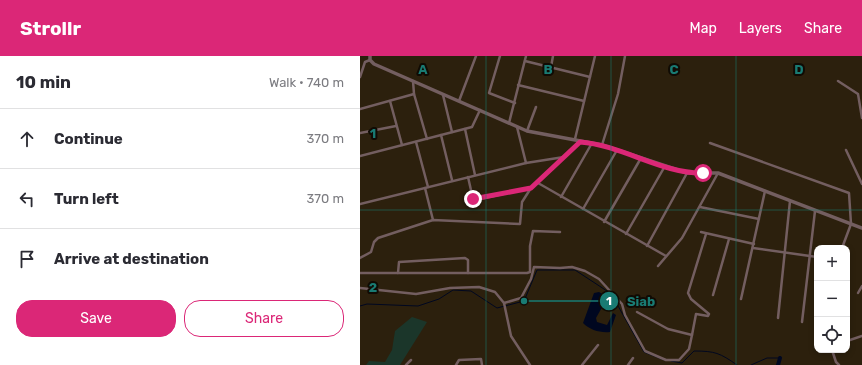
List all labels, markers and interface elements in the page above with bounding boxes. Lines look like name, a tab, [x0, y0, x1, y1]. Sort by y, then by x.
text: Strollr	[20, 17, 81, 40]
text: Map	[690, 20, 717, 37]
text: Layers	[739, 20, 782, 37]
text: Share	[804, 20, 842, 37]
text: A	[418, 62, 428, 77]
text: B	[543, 62, 553, 77]
text: C	[669, 62, 679, 77]
text: D	[794, 62, 804, 77]
text: 10 min	[16, 72, 71, 92]
text: Walk · 740 m	[269, 75, 344, 90]
text: 1	[370, 126, 376, 141]
icon: ahead	[16, 128, 38, 150]
text: Continue	[54, 130, 123, 148]
text: 370 m	[307, 131, 344, 146]
route start	[694, 164, 712, 182]
icon: left	[16, 188, 38, 210]
text: Turn left	[54, 190, 119, 208]
route end	[464, 190, 482, 208]
text: 370 m	[307, 191, 344, 206]
map controls	[814, 245, 850, 353]
button: +	[814, 245, 850, 281]
icon: arrive	[16, 248, 38, 270]
text: Arrive at destination	[54, 250, 209, 268]
text: 2	[369, 280, 377, 295]
button: −	[814, 281, 850, 317]
callout: Siab	[599, 289, 663, 314]
text: 1	[606, 294, 612, 308]
text: Siab	[627, 294, 655, 309]
button: Save	[16, 300, 176, 337]
button: Share	[184, 300, 344, 337]
button: locate	[814, 317, 850, 353]

